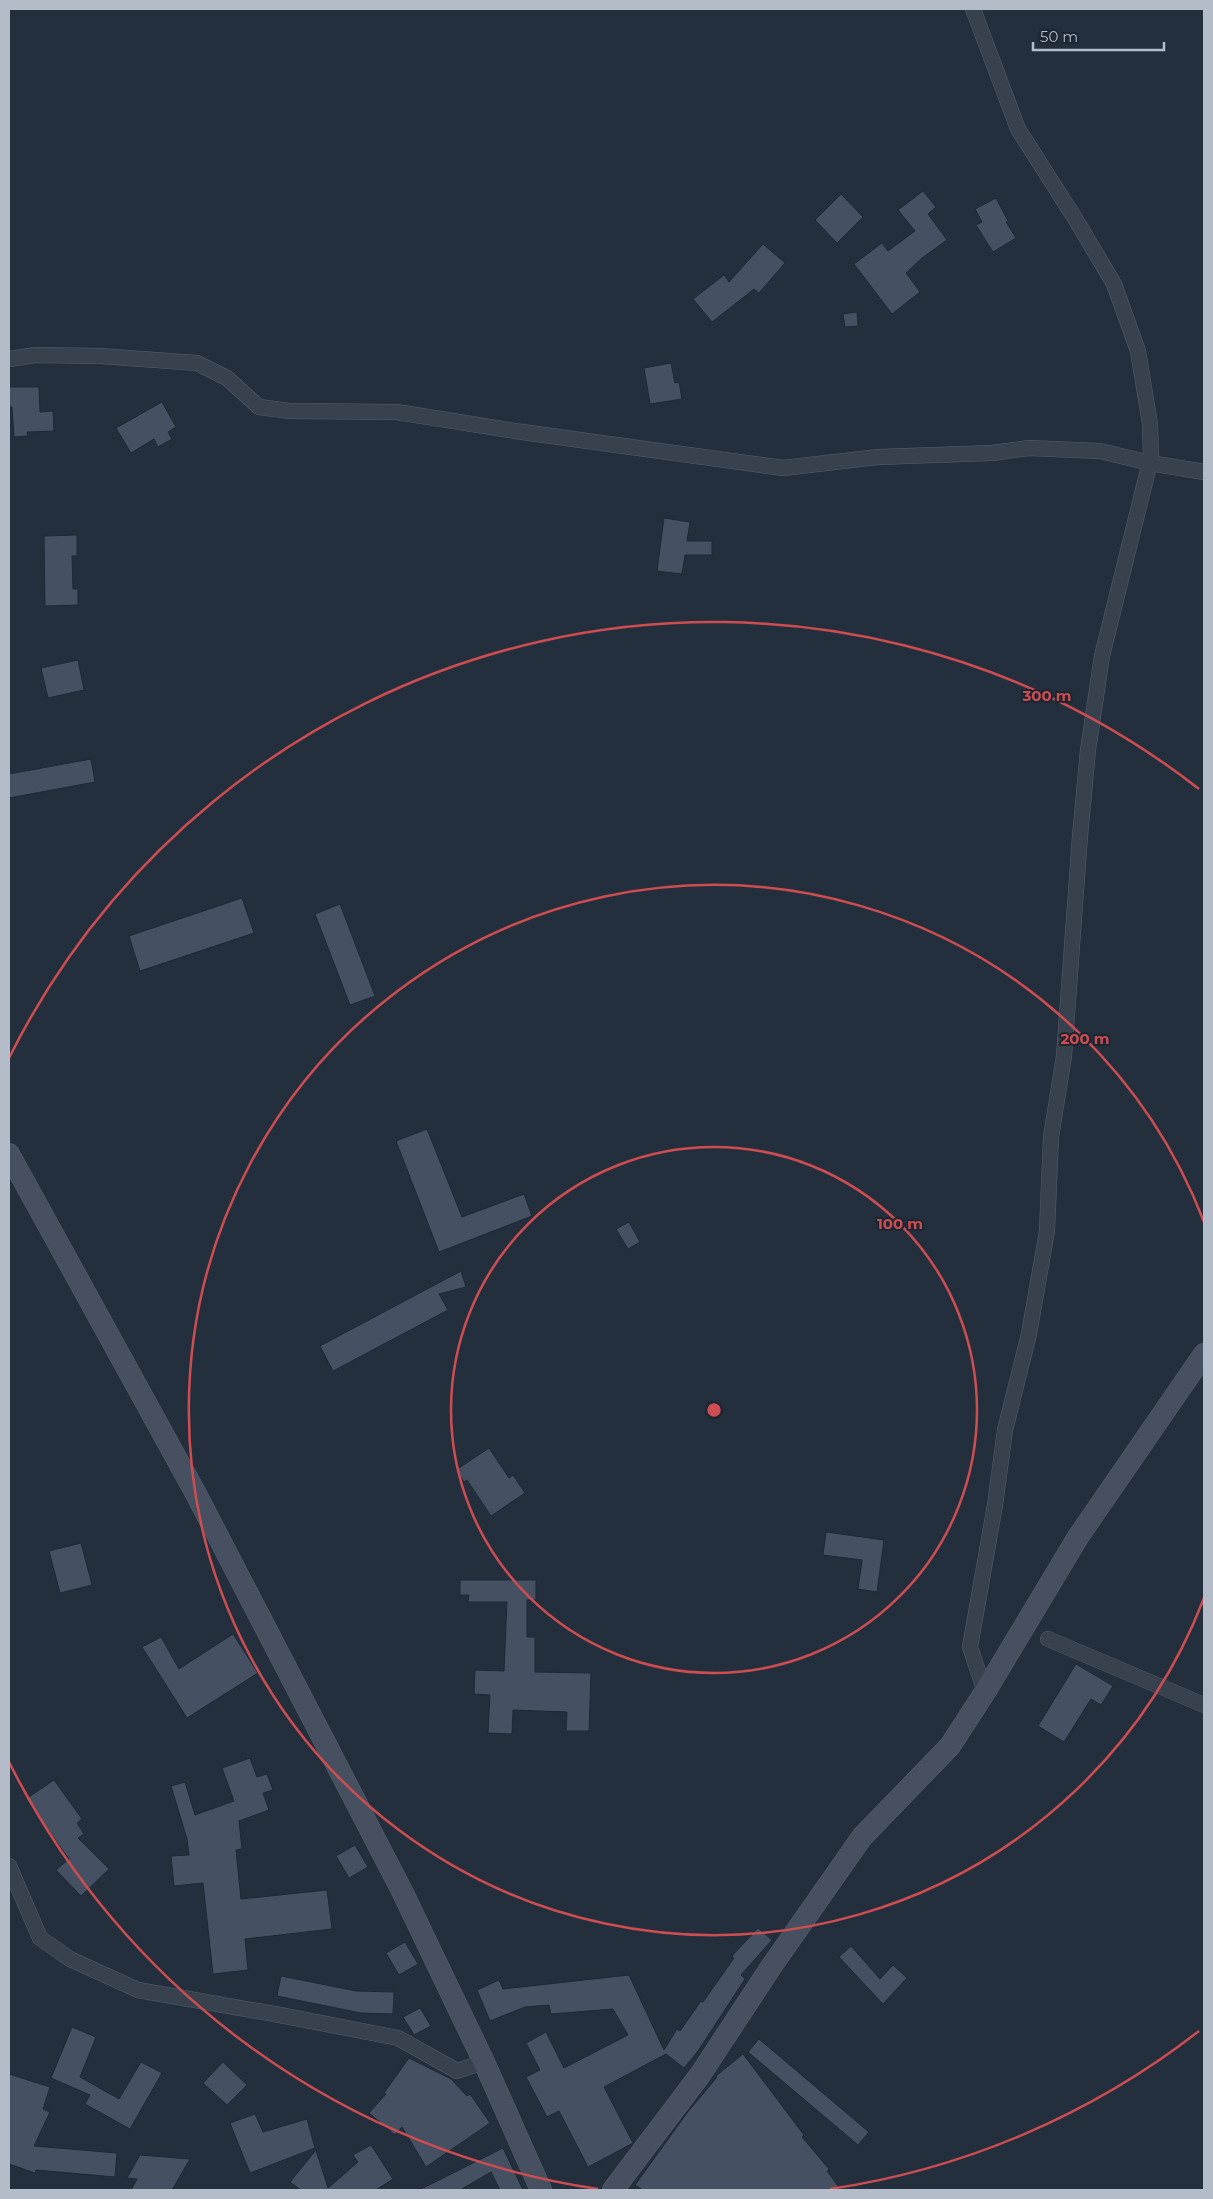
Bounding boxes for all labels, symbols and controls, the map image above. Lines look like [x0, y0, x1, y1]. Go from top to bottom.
scale bar [1033, 20, 1164, 52]
text: 50 m [1040, 27, 1078, 46]
text: 300 m [1021, 686, 1072, 705]
text: 200 m [1060, 1029, 1110, 1048]
text: 100 m [877, 1214, 923, 1233]
centre of rings [705, 1401, 723, 1419]

